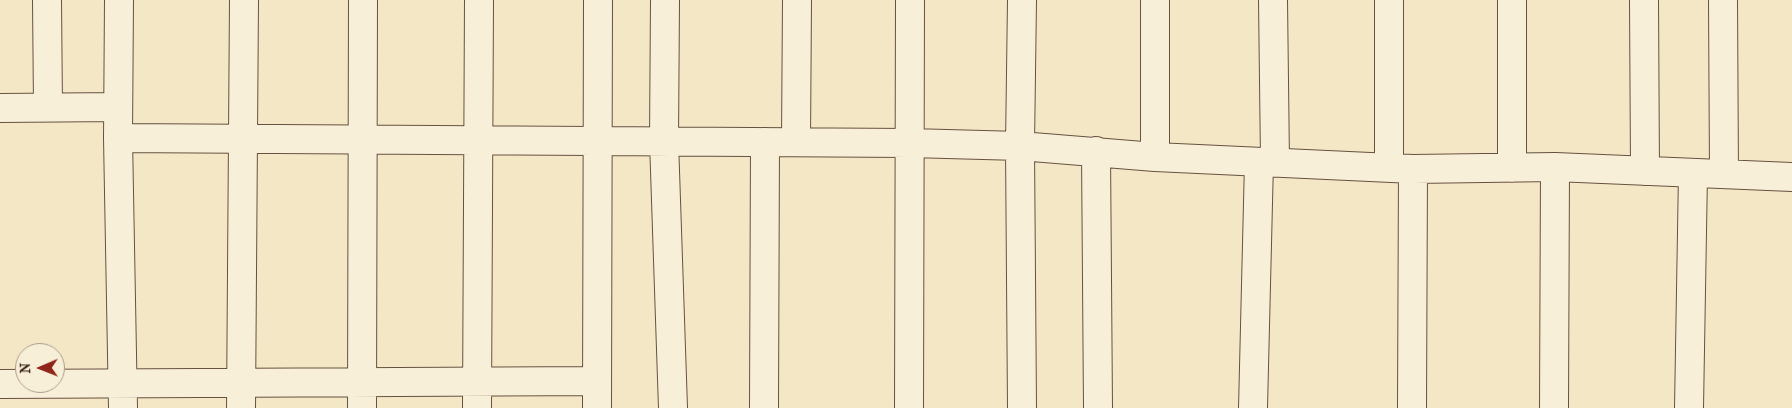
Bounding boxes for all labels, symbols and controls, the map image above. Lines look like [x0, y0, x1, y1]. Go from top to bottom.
north arrow [15, 343, 65, 393]
text: N [17, 363, 34, 374]

